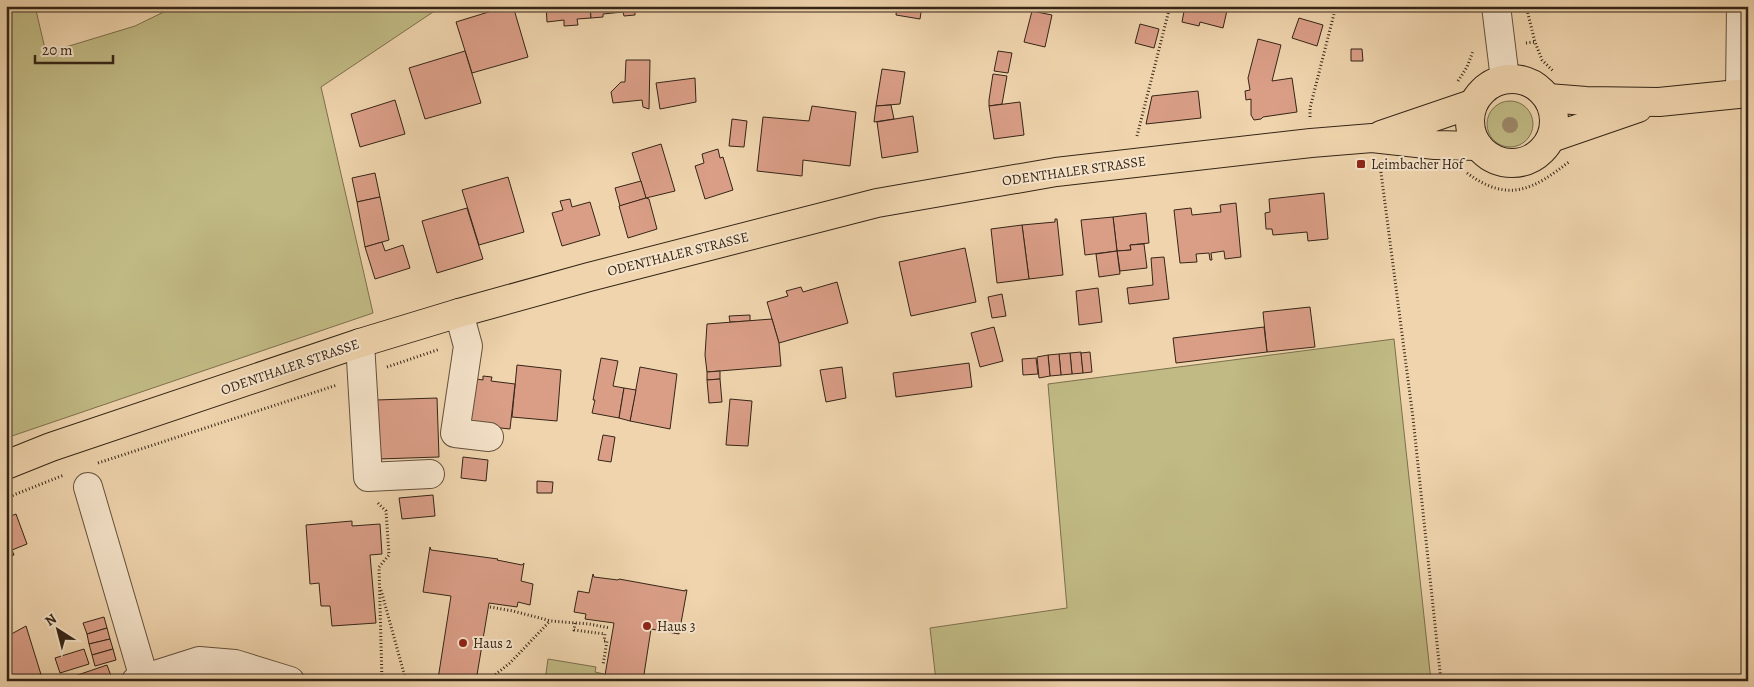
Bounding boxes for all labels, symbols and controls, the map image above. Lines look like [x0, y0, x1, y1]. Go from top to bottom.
scale bar [35, 32, 112, 64]
text: 20 m [42, 40, 73, 60]
street label: ODENTHALER STRASSE [1001, 151, 1147, 191]
place label: Leimbacher Hof [1371, 155, 1466, 174]
marker: Leimbacher Hof [1355, 158, 1367, 170]
street label: ODENTHALER STRASSE [605, 227, 751, 281]
street label: ODENTHALER STRASSE [218, 334, 362, 400]
north arrow [32, 604, 82, 654]
text: N [41, 609, 60, 631]
place label: Haus 3 [657, 617, 696, 636]
marker: Haus 3 [641, 620, 653, 632]
place label: Haus 2 [473, 634, 513, 653]
marker: Haus 2 [457, 637, 469, 649]

